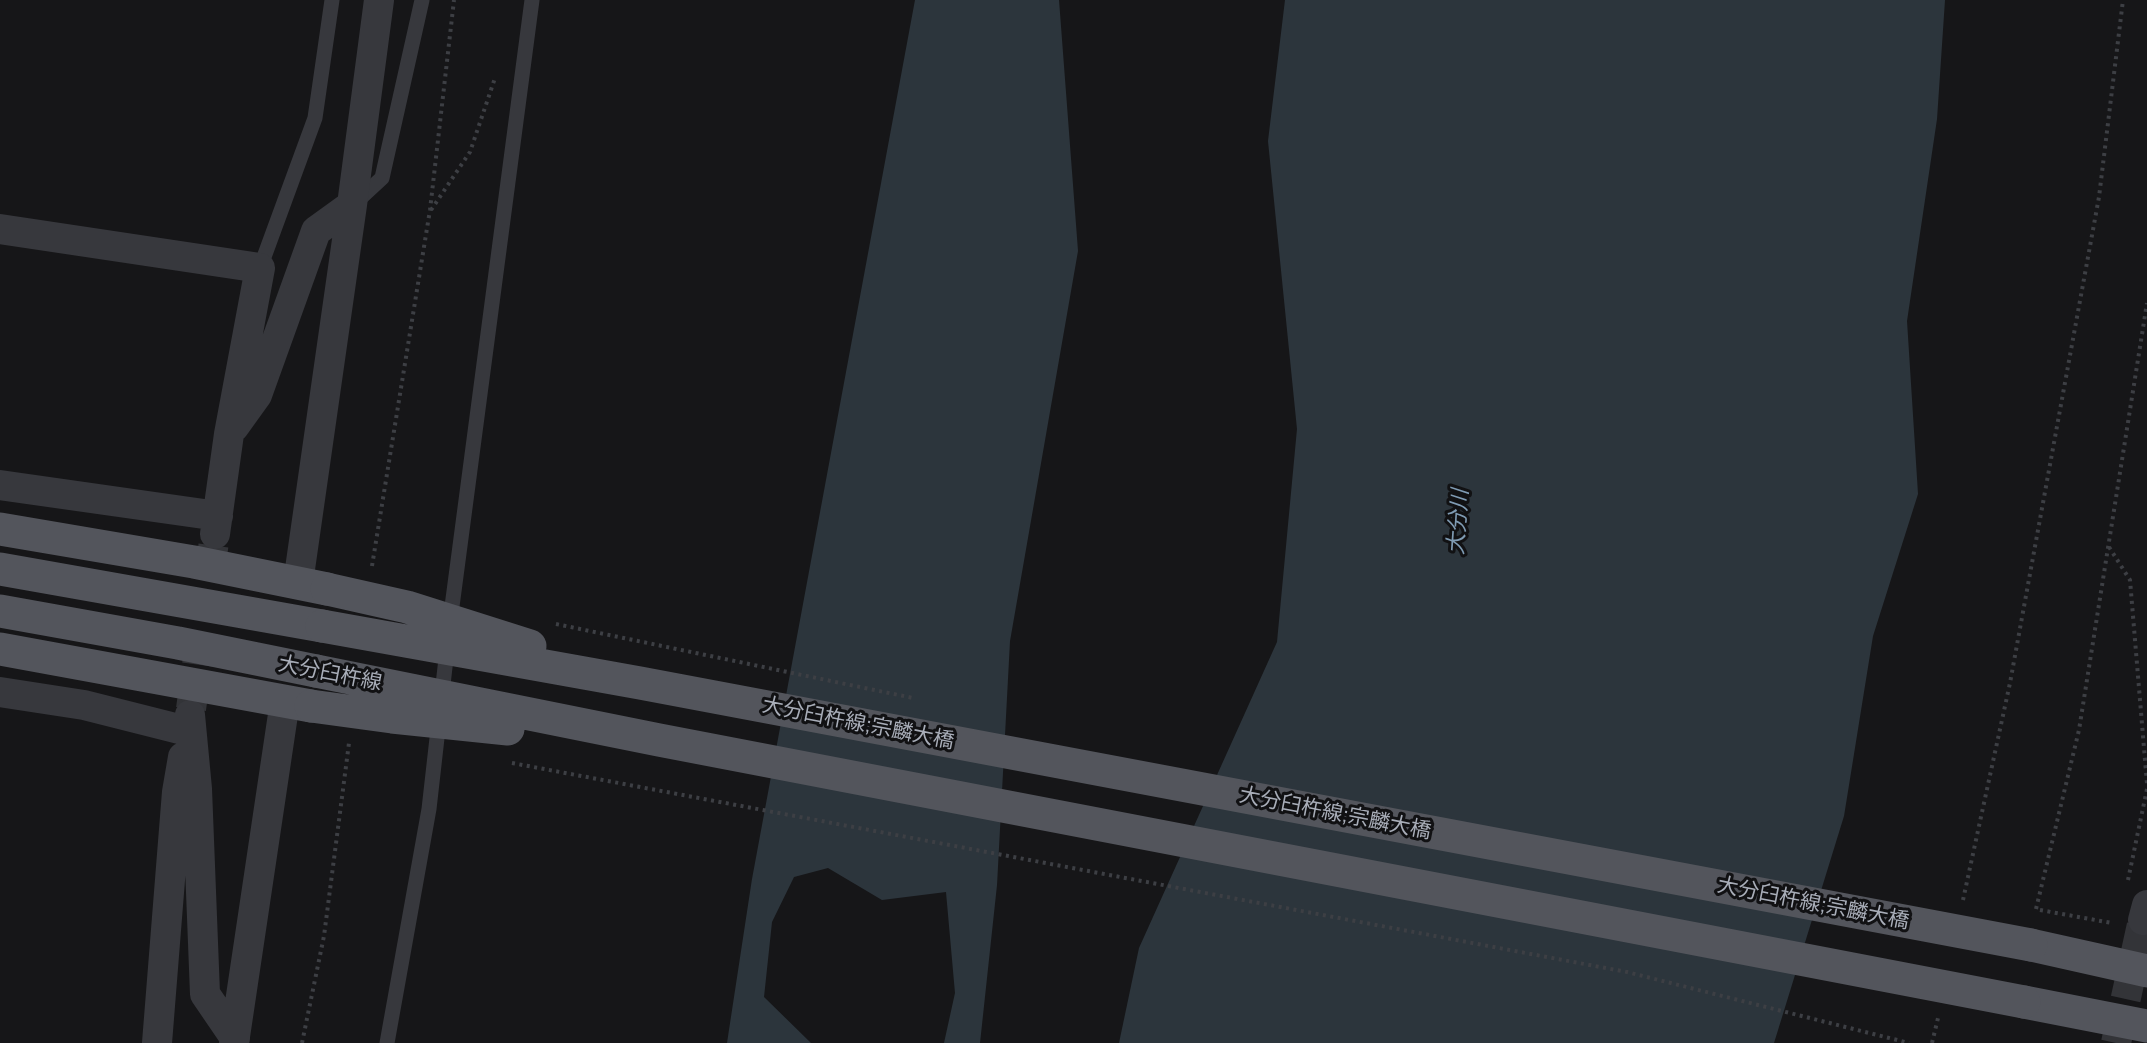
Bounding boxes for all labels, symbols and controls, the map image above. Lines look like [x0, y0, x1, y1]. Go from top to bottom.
water label: 大分川 [1444, 488, 1474, 556]
street label: 大分臼杵線 [276, 652, 384, 696]
street label: 大分臼杵線;宗麟大橋 [760, 693, 956, 755]
street label: 大分臼杵線;宗麟大橋 [1237, 783, 1433, 845]
street label: 大分臼杵線;宗麟大橋 [1715, 873, 1911, 935]

